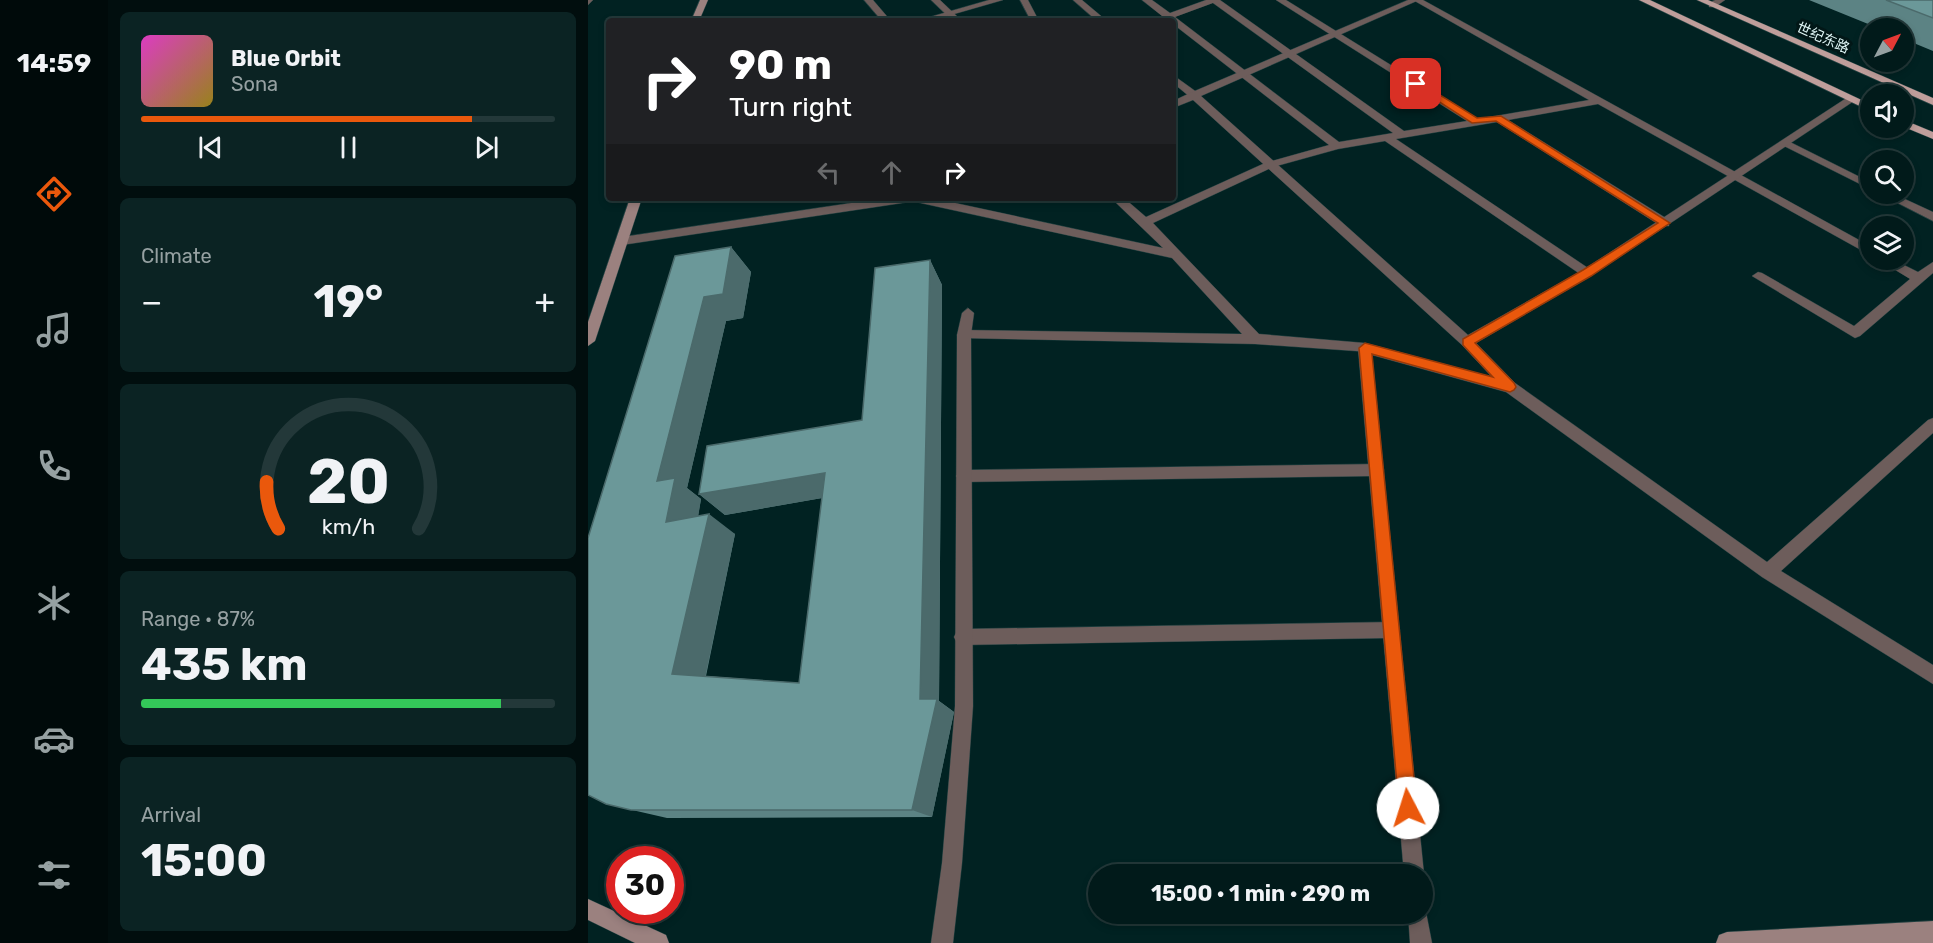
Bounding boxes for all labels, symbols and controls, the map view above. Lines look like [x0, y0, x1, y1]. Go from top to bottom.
north arrow [1860, 18, 1914, 72]
map controls [1860, 18, 1914, 270]
street label: 世纪东路 [1794, 19, 1852, 57]
text: 90 m [729, 40, 832, 90]
icon: right [630, 42, 708, 120]
text: Blue Orbit [231, 45, 341, 72]
text: 14:59 [17, 47, 91, 79]
pin [1390, 58, 1441, 109]
icon: arrive [1399, 67, 1432, 100]
text: Sona [231, 72, 278, 96]
button: sound [1860, 84, 1914, 138]
text: Turn right [729, 91, 852, 123]
icon: previous [194, 131, 227, 164]
icon: pause [332, 131, 365, 164]
icon: next [470, 131, 503, 164]
button: search [1860, 150, 1914, 204]
icon: left [812, 156, 845, 189]
icon: ahead [875, 156, 908, 189]
icon: right [938, 156, 971, 189]
icon: directions [33, 173, 75, 215]
button: layers [1860, 216, 1914, 270]
text: Climate [141, 244, 212, 268]
text: 19° [314, 275, 383, 328]
text: − [141, 282, 162, 321]
text: + [534, 282, 555, 321]
icon: music [33, 309, 75, 351]
icon: phone [33, 445, 75, 487]
text: 20 [307, 445, 389, 519]
text: km/h [321, 514, 375, 539]
icon: climate [33, 582, 75, 624]
text: Range · 87% [141, 607, 255, 631]
text: 435 km [141, 638, 308, 691]
icon: car [33, 718, 75, 760]
position arrow [1376, 776, 1440, 840]
text: Arrival [141, 803, 201, 827]
text: 15:00 [141, 834, 267, 887]
speed limit sign: 30 [606, 846, 684, 924]
icon: filters [33, 854, 75, 896]
text: 15:00 · 1 min · 290 m [1151, 880, 1370, 907]

